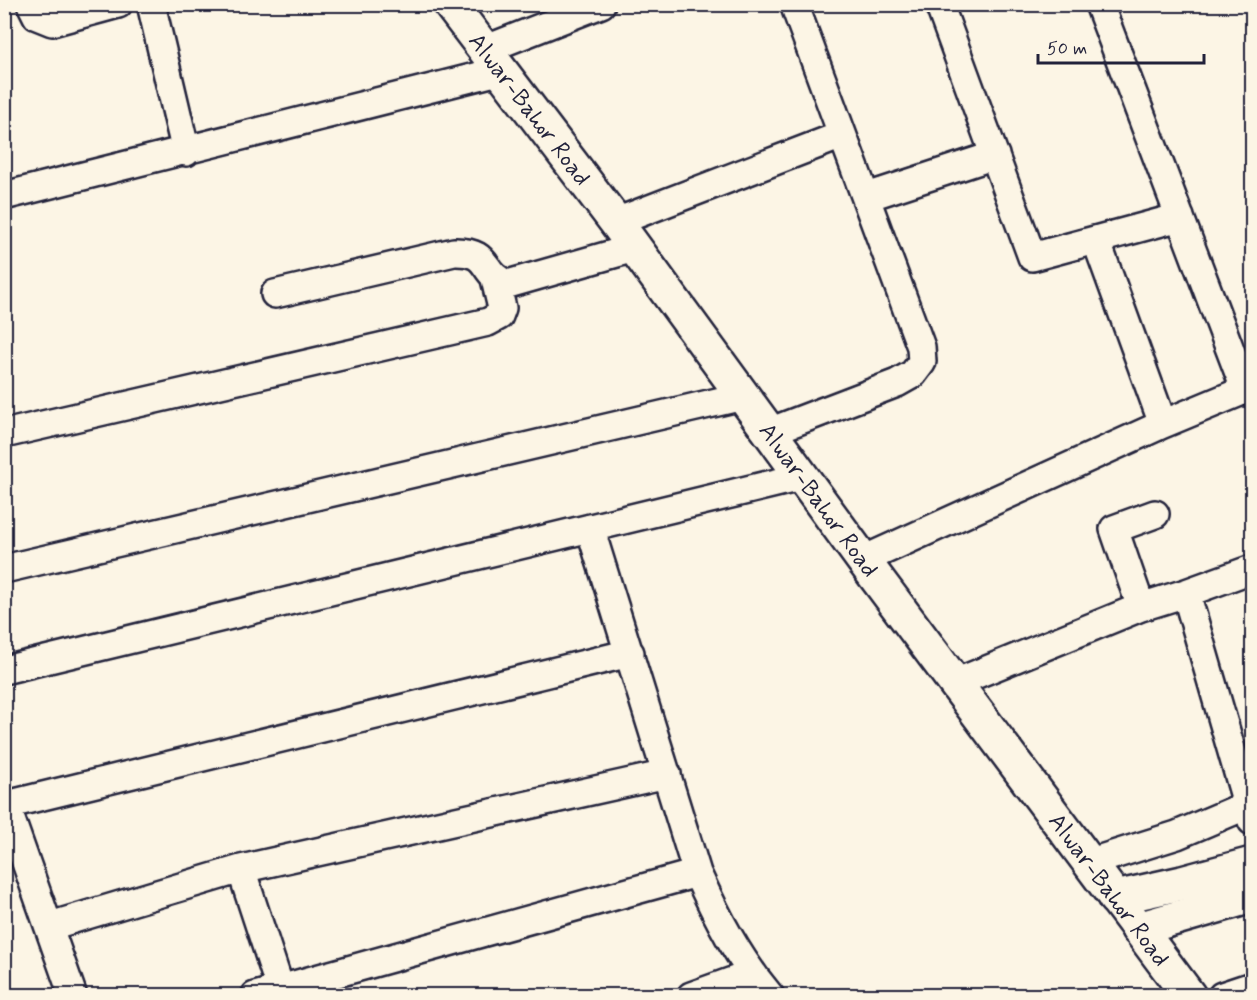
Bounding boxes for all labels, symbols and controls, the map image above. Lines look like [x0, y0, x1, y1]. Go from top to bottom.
street label: Alwar-Bahor Road [461, 27, 597, 193]
scale bar [1038, 27, 1204, 65]
text: 50 m [1047, 37, 1087, 61]
street label: Alwar-Bahor Road [751, 417, 885, 584]
street label: Alwar-Bahor Road [1041, 807, 1176, 973]

